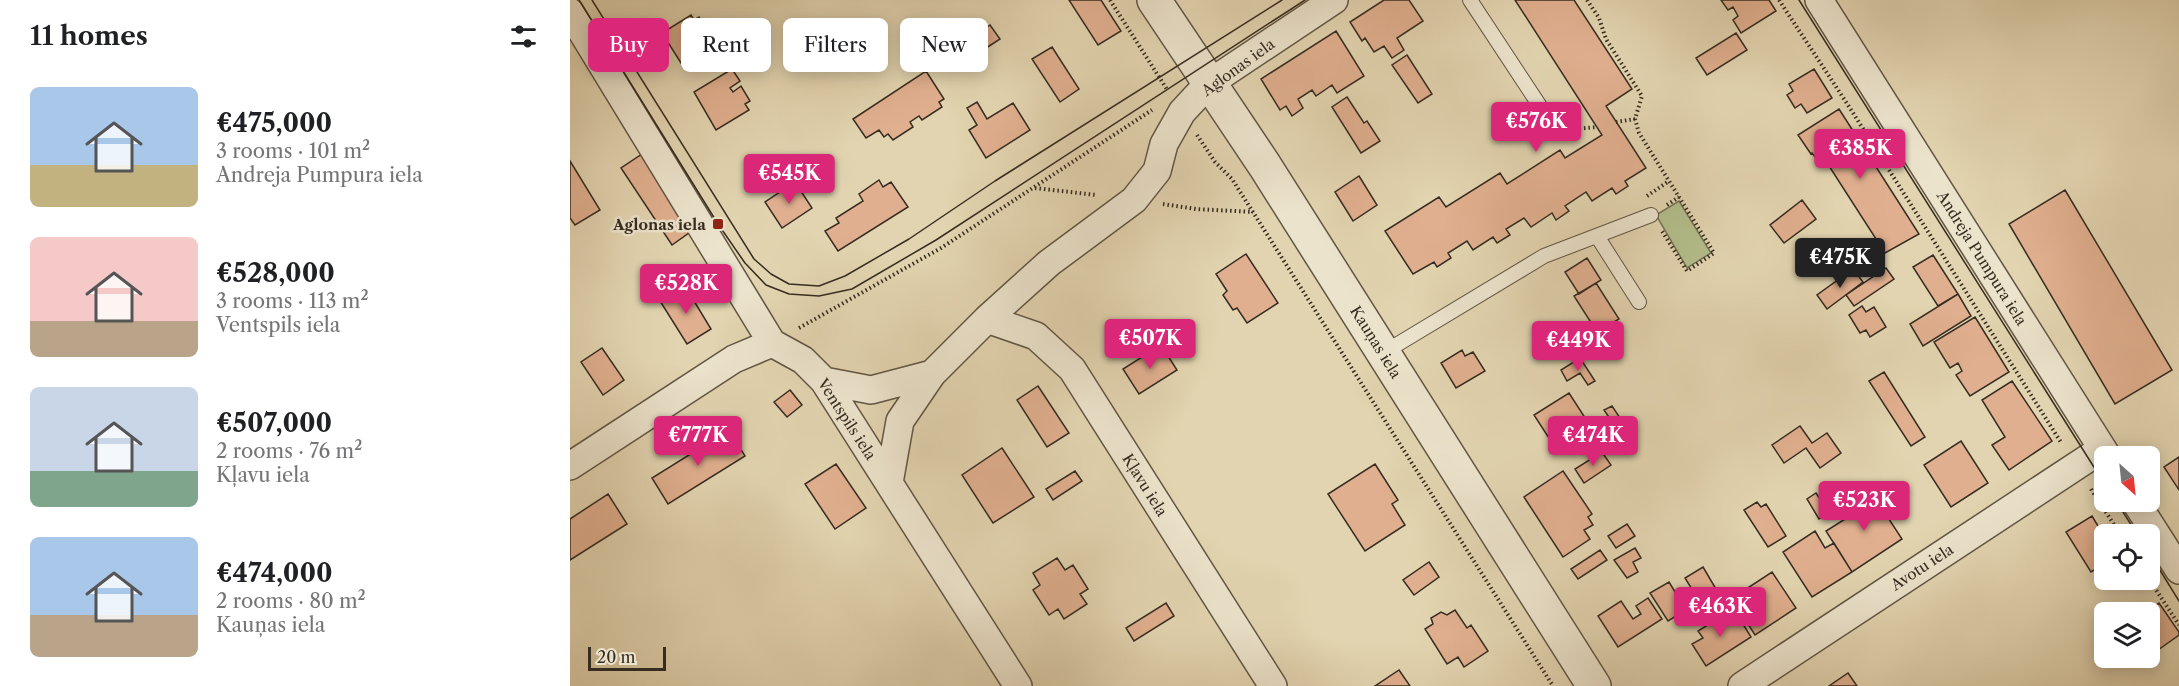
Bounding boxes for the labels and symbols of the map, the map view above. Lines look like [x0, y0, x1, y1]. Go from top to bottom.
street label: Aglonas iela [1197, 34, 1278, 100]
pin: €576K [1494, 102, 1578, 153]
pin: €385K [1818, 129, 1902, 180]
pin: €545K [747, 154, 831, 205]
street label: Andreja Pumpura iela [1932, 186, 2031, 329]
place label: Aglonas iela [612, 215, 706, 234]
marker: Aglonas iela [711, 217, 725, 231]
pin: €475K [1798, 238, 1882, 289]
pin: €528K [644, 264, 728, 315]
street label: Kauņas iela [1346, 302, 1406, 382]
pin: €507K [1108, 319, 1192, 370]
pin: €449K [1536, 321, 1620, 372]
street label: Ventspils iela [813, 374, 880, 463]
pin: €777K [656, 416, 740, 467]
pin: €474K [1551, 416, 1635, 467]
north arrow [2094, 446, 2160, 512]
street label: Kļavu iela [1118, 450, 1172, 520]
pin: €523K [1822, 481, 1906, 532]
street label: Avotu iela [1886, 540, 1957, 595]
pin: €463K [1678, 587, 1762, 638]
scale bar [588, 644, 666, 672]

